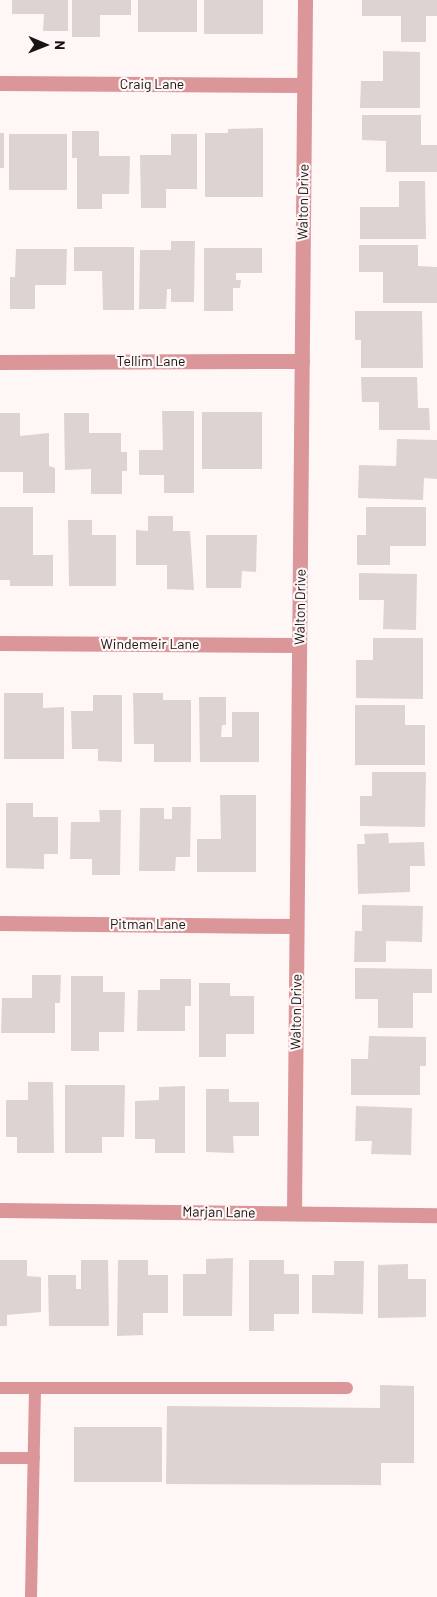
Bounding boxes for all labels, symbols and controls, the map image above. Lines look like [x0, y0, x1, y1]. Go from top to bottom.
north arrow [20, 20, 70, 70]
text: N [52, 40, 69, 50]
street label: Craig Lane [120, 76, 184, 92]
street label: Walton Drive [294, 164, 312, 240]
street label: Tellim Lane [117, 353, 185, 369]
street label: Walton Drive [291, 569, 309, 645]
street label: Windemeir Lane [101, 636, 199, 652]
street label: Pitman Lane [110, 916, 186, 932]
street label: Walton Drive [287, 974, 305, 1050]
street label: Marjan Lane [182, 1203, 256, 1221]

